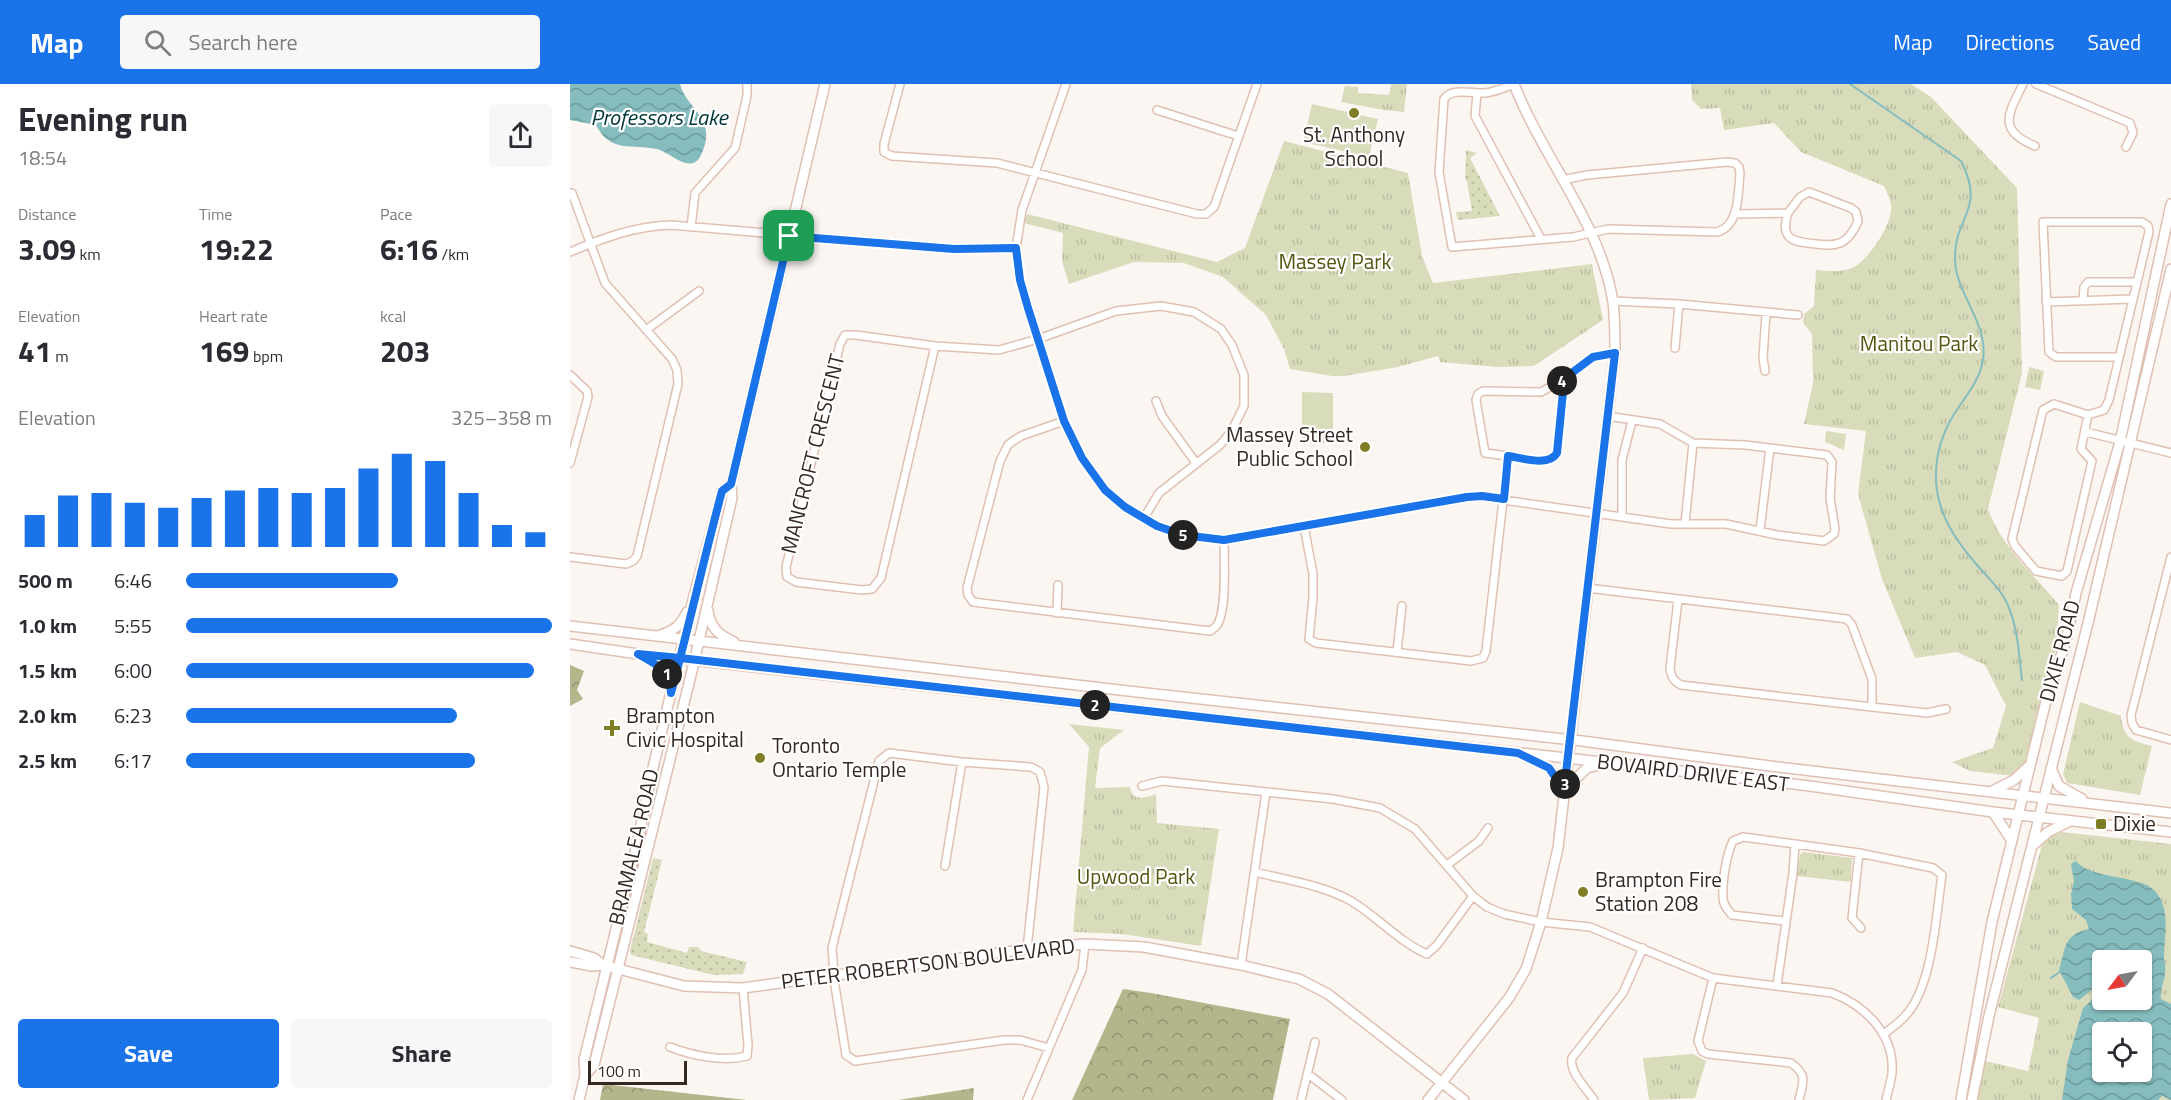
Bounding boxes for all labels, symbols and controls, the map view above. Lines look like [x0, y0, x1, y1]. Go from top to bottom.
search box [120, 15, 540, 69]
text: Map [30, 21, 84, 64]
text: Search here [189, 25, 298, 59]
icon: search [141, 26, 174, 59]
text: Map [1893, 26, 1933, 58]
text: Directions [1966, 26, 2055, 58]
text: Saved [2088, 26, 2141, 58]
text: Evening run [18, 94, 188, 144]
water label: Professors Lake [590, 100, 729, 134]
button: share [489, 104, 552, 167]
marker: St. Anthony School [1347, 106, 1361, 120]
place label: St. Anthony School [1303, 118, 1405, 174]
text: 18:54 [18, 142, 67, 173]
text: Distance [18, 202, 76, 226]
text: Time [199, 202, 232, 226]
text: Pace [380, 202, 412, 226]
pin [763, 210, 814, 261]
icon: arrive [772, 219, 805, 252]
text: 3.09 [18, 226, 76, 272]
text: 19:22 [199, 226, 274, 272]
text: 6:16 [380, 226, 438, 272]
text: km [76, 242, 101, 266]
text: /km [438, 242, 469, 266]
park label: Massey Park [1278, 245, 1392, 277]
text: Elevation [18, 304, 80, 328]
text: Heart rate [199, 304, 268, 328]
text: kcal [380, 304, 406, 328]
park label: Manitou Park [1860, 327, 1978, 359]
text: 41 [18, 328, 52, 374]
text: 169 [199, 328, 249, 374]
text: 203 [380, 328, 430, 374]
text: m [52, 344, 69, 368]
text: bpm [249, 344, 283, 368]
street label: MANCROFT CRESCENT [772, 351, 852, 557]
pin: 4 [1547, 366, 1577, 396]
text: 4 [1558, 369, 1566, 393]
text: Elevation [18, 402, 96, 433]
text: 325–358 m [451, 402, 552, 433]
place label: Massey Street Public School [1226, 418, 1354, 474]
marker: Massey Street Public School [1358, 440, 1372, 454]
pin: 5 [1168, 520, 1198, 550]
text: 5 [1179, 523, 1187, 547]
text: 500 m [18, 565, 73, 596]
text: 6:46 [114, 565, 152, 596]
street label: DIXIE ROAD [2030, 596, 2088, 705]
text: 1.0 km [18, 610, 77, 641]
text: 5:55 [114, 610, 152, 641]
text: 1.5 km [18, 655, 77, 686]
text: 6:00 [114, 655, 152, 686]
pin: 1 [652, 659, 682, 689]
text: 1 [663, 662, 671, 686]
pin: 2 [1080, 690, 1110, 720]
text: 2 [1091, 693, 1099, 717]
place label: Brampton Civic Hospital [626, 699, 744, 755]
text: 2.0 km [18, 700, 77, 731]
text: 6:23 [114, 700, 152, 731]
marker: Brampton Civic Hospital [603, 719, 621, 737]
place label: Toronto Ontario Temple [772, 729, 906, 785]
street label: BOVAIRD DRIVE EAST [1595, 744, 1791, 800]
text: 2.5 km [18, 745, 77, 776]
text: 6:17 [114, 745, 152, 776]
marker: Toronto Ontario Temple [753, 751, 767, 765]
street label: BRAMALEA ROAD [599, 765, 667, 928]
pin: 3 [1550, 769, 1580, 799]
text: 3 [1561, 772, 1569, 796]
place label: Dixie [2113, 807, 2156, 839]
marker: Dixie [2094, 817, 2108, 831]
park label: Upwood Park [1077, 860, 1195, 892]
place label: Brampton Fire Station 208 [1595, 863, 1722, 919]
marker: Brampton Fire Station 208 [1576, 885, 1590, 899]
street label: PETER ROBERTSON BOULEVARD [779, 929, 1077, 997]
north arrow [2092, 950, 2152, 1010]
map controls [2092, 950, 2152, 1082]
button: Save [18, 1019, 279, 1088]
button: Share [291, 1019, 552, 1088]
button: locate [2092, 1022, 2152, 1082]
scale bar [588, 1058, 687, 1086]
text: 100 m [597, 1059, 641, 1083]

